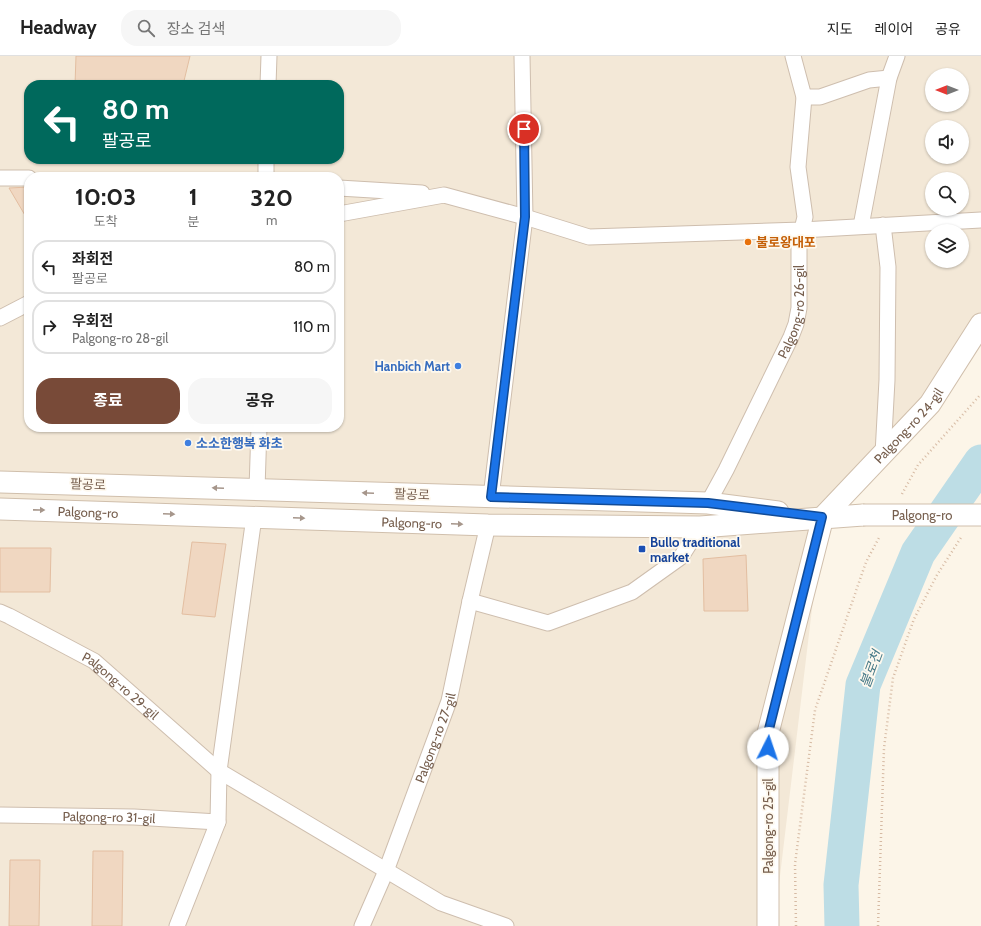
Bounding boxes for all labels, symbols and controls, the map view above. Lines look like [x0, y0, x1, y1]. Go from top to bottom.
search box [121, 10, 401, 46]
text: Headway [20, 16, 97, 39]
icon: search [135, 17, 157, 39]
text: 장소 검색 [167, 20, 225, 38]
text: 지도 [827, 20, 853, 38]
text: 레이어 [875, 20, 913, 38]
text: 공유 [935, 20, 961, 38]
north arrow [925, 68, 969, 112]
map controls [925, 68, 969, 268]
text: 80 m [102, 92, 169, 126]
icon: left [36, 96, 88, 148]
pin [507, 112, 541, 146]
icon: arrive [513, 118, 535, 140]
button: sound [925, 120, 969, 164]
text: 팔공로 [102, 130, 152, 152]
button: search [925, 172, 969, 216]
text: 10:03 [75, 182, 136, 211]
text: 1 [189, 182, 198, 211]
text: 320 [250, 183, 293, 212]
text: m [266, 212, 277, 228]
text: 도착 [94, 213, 118, 229]
text: 분 [187, 213, 199, 229]
button: layers [925, 224, 969, 268]
place label: 불로왕대포 [756, 234, 816, 250]
marker: 불로왕대포 [743, 237, 753, 247]
text: 좌회전 [72, 250, 113, 268]
icon: left [38, 256, 60, 278]
text: 80 m [294, 258, 330, 276]
street label: Palgong-ro 26-gil [774, 265, 807, 361]
text: 팔공로 [72, 270, 108, 286]
text: 우회전 [72, 312, 113, 330]
icon: right [38, 316, 60, 338]
text: 110 m [293, 318, 330, 336]
text: Palgong-ro 28-gil [72, 330, 168, 346]
place label: Hanbich Mart [374, 358, 451, 374]
marker: Hanbich Mart [453, 361, 463, 371]
button: 종료 [36, 378, 180, 424]
button: 공유 [188, 378, 332, 424]
street label: Palgong-ro 24-gil [870, 385, 946, 467]
place label: 소소한행복 화초 [196, 435, 283, 451]
marker: 소소한행복 화초 [183, 438, 193, 448]
street label: 팔공로 [70, 475, 106, 493]
one-way arrow [211, 485, 224, 491]
street label: 팔공로 [394, 485, 430, 503]
one-way arrow [362, 489, 374, 496]
street label: Palgong-ro [57, 503, 119, 521]
one-way arrow [33, 507, 46, 513]
street label: Palgong-ro [892, 507, 952, 523]
one-way arrow [163, 511, 176, 517]
street label: Palgong-ro [381, 514, 442, 531]
one-way arrow [293, 515, 306, 521]
one-way arrow [451, 520, 463, 527]
place label: Bullo traditional market [650, 534, 741, 565]
marker: Bullo traditional market [637, 544, 647, 554]
water label: 불로천 [856, 647, 886, 690]
street label: Palgong-ro 29-gil [80, 648, 162, 722]
street label: Palgong-ro 27-gil [411, 691, 458, 785]
position arrow [747, 727, 789, 769]
street label: Palgong-ro 25-gil [760, 778, 776, 874]
street label: Palgong-ro 31-gil [62, 808, 156, 826]

